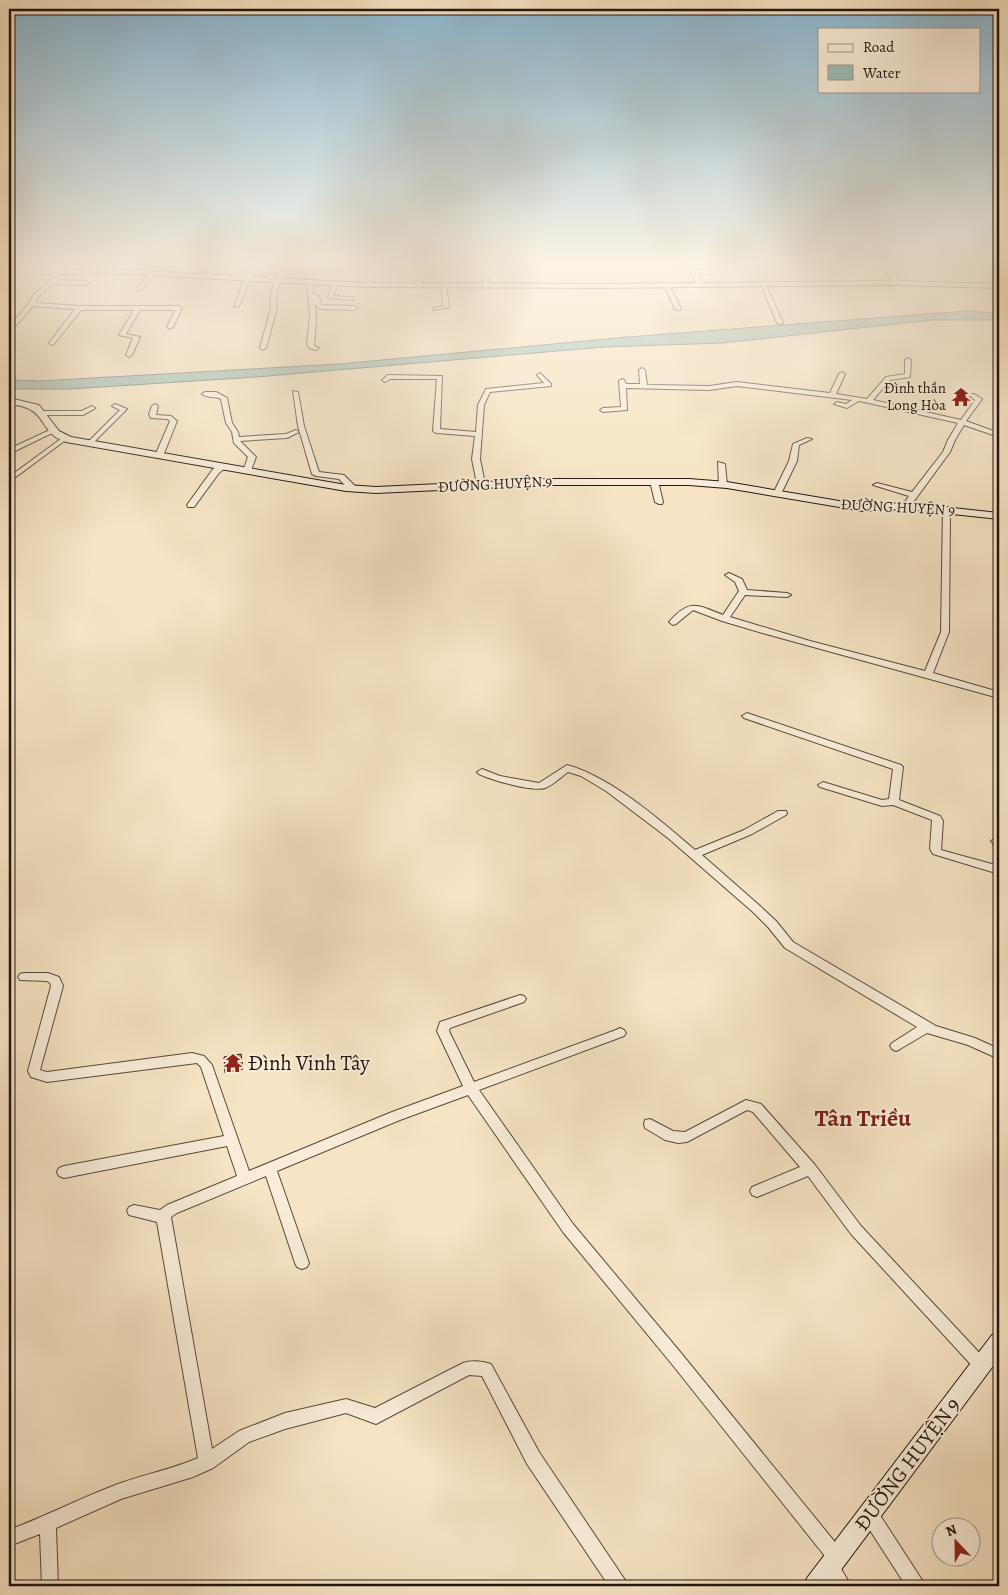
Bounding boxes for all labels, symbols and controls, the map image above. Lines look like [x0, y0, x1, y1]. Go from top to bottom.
legend [818, 28, 980, 92]
text: Road [863, 37, 895, 57]
text: Water [862, 63, 900, 83]
place label: Đình thần Long Hòa [884, 378, 946, 415]
temple icon: Đình thần Long Hòa [950, 386, 972, 408]
street label: ĐƯỜNG HUYỆN 9 [437, 471, 553, 497]
street label: ĐƯỜNG HUYỆN 9 [840, 494, 956, 520]
place label: Đình Vinh Tây [248, 1049, 370, 1077]
temple icon: Đình Vinh Tây [222, 1052, 244, 1074]
district label: Tân Triều [815, 1102, 912, 1134]
street label: ĐƯỜNG HUYỆN 9 [849, 1392, 965, 1536]
north arrow [930, 1518, 980, 1568]

